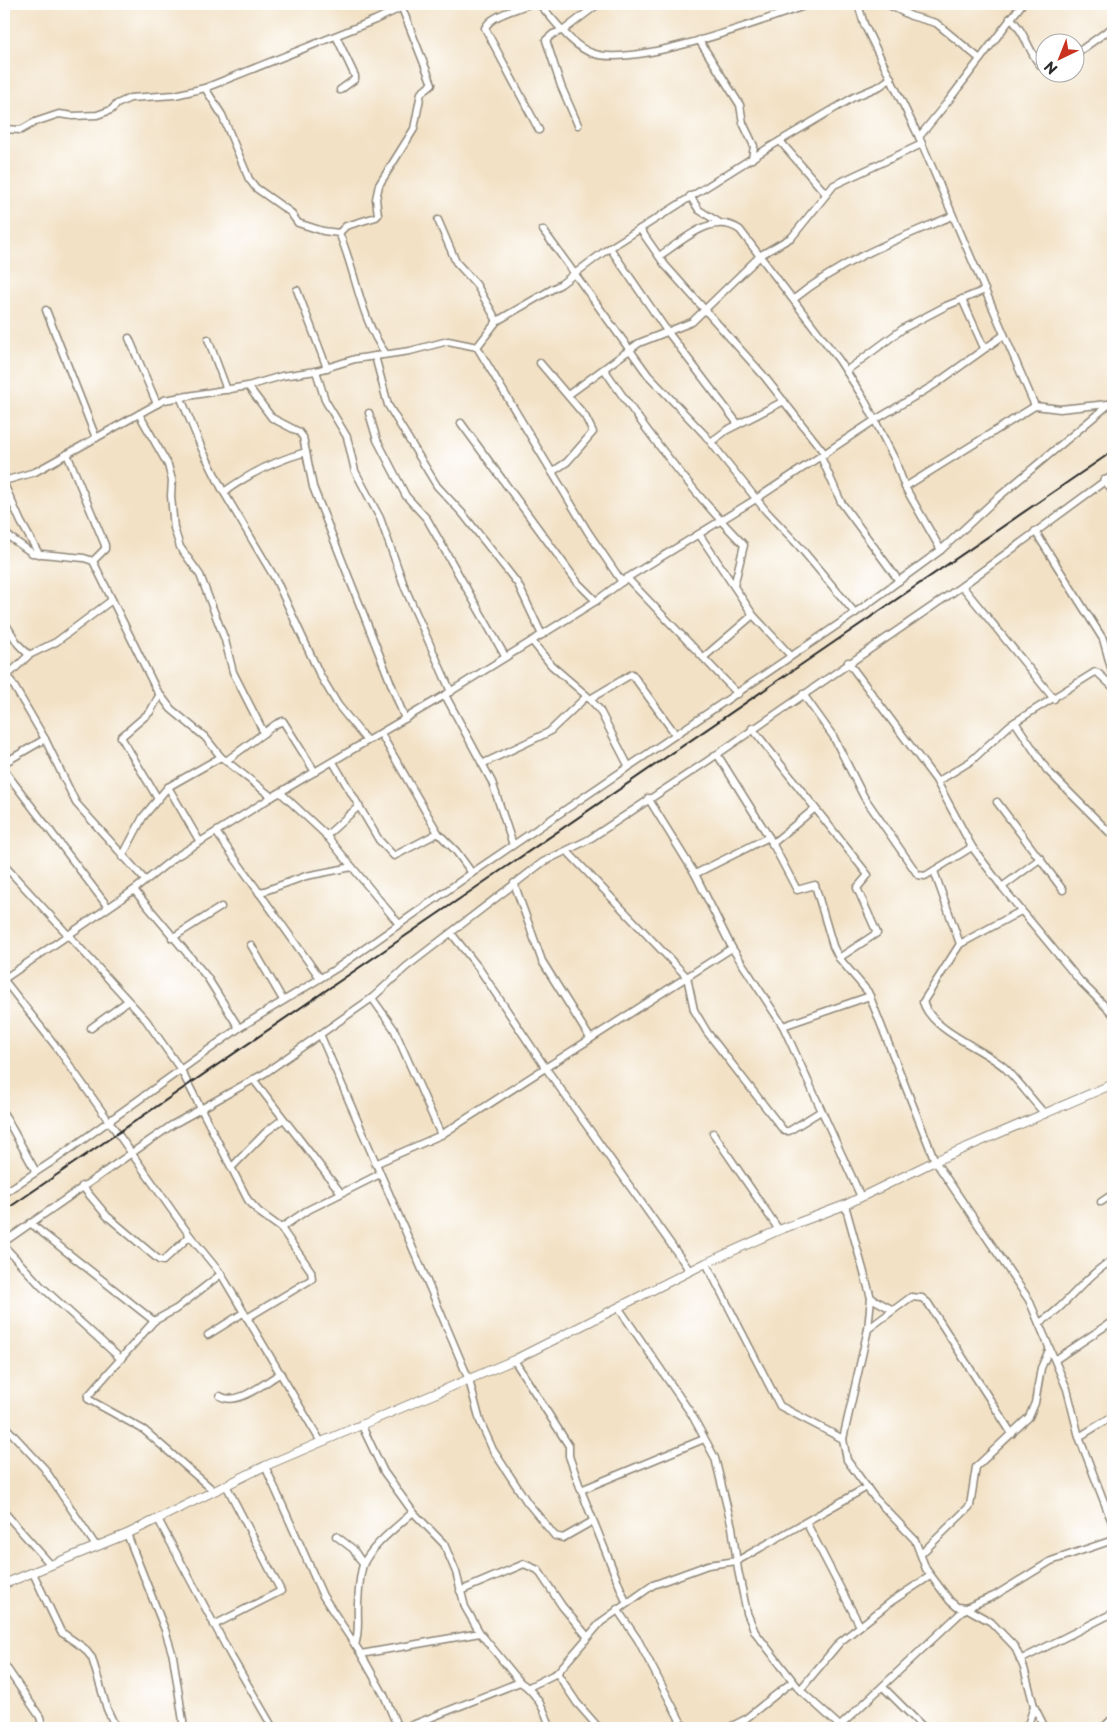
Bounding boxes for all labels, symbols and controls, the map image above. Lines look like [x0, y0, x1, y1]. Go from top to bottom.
north arrow [1034, 32, 1084, 82]
text: N [1040, 56, 1062, 79]

